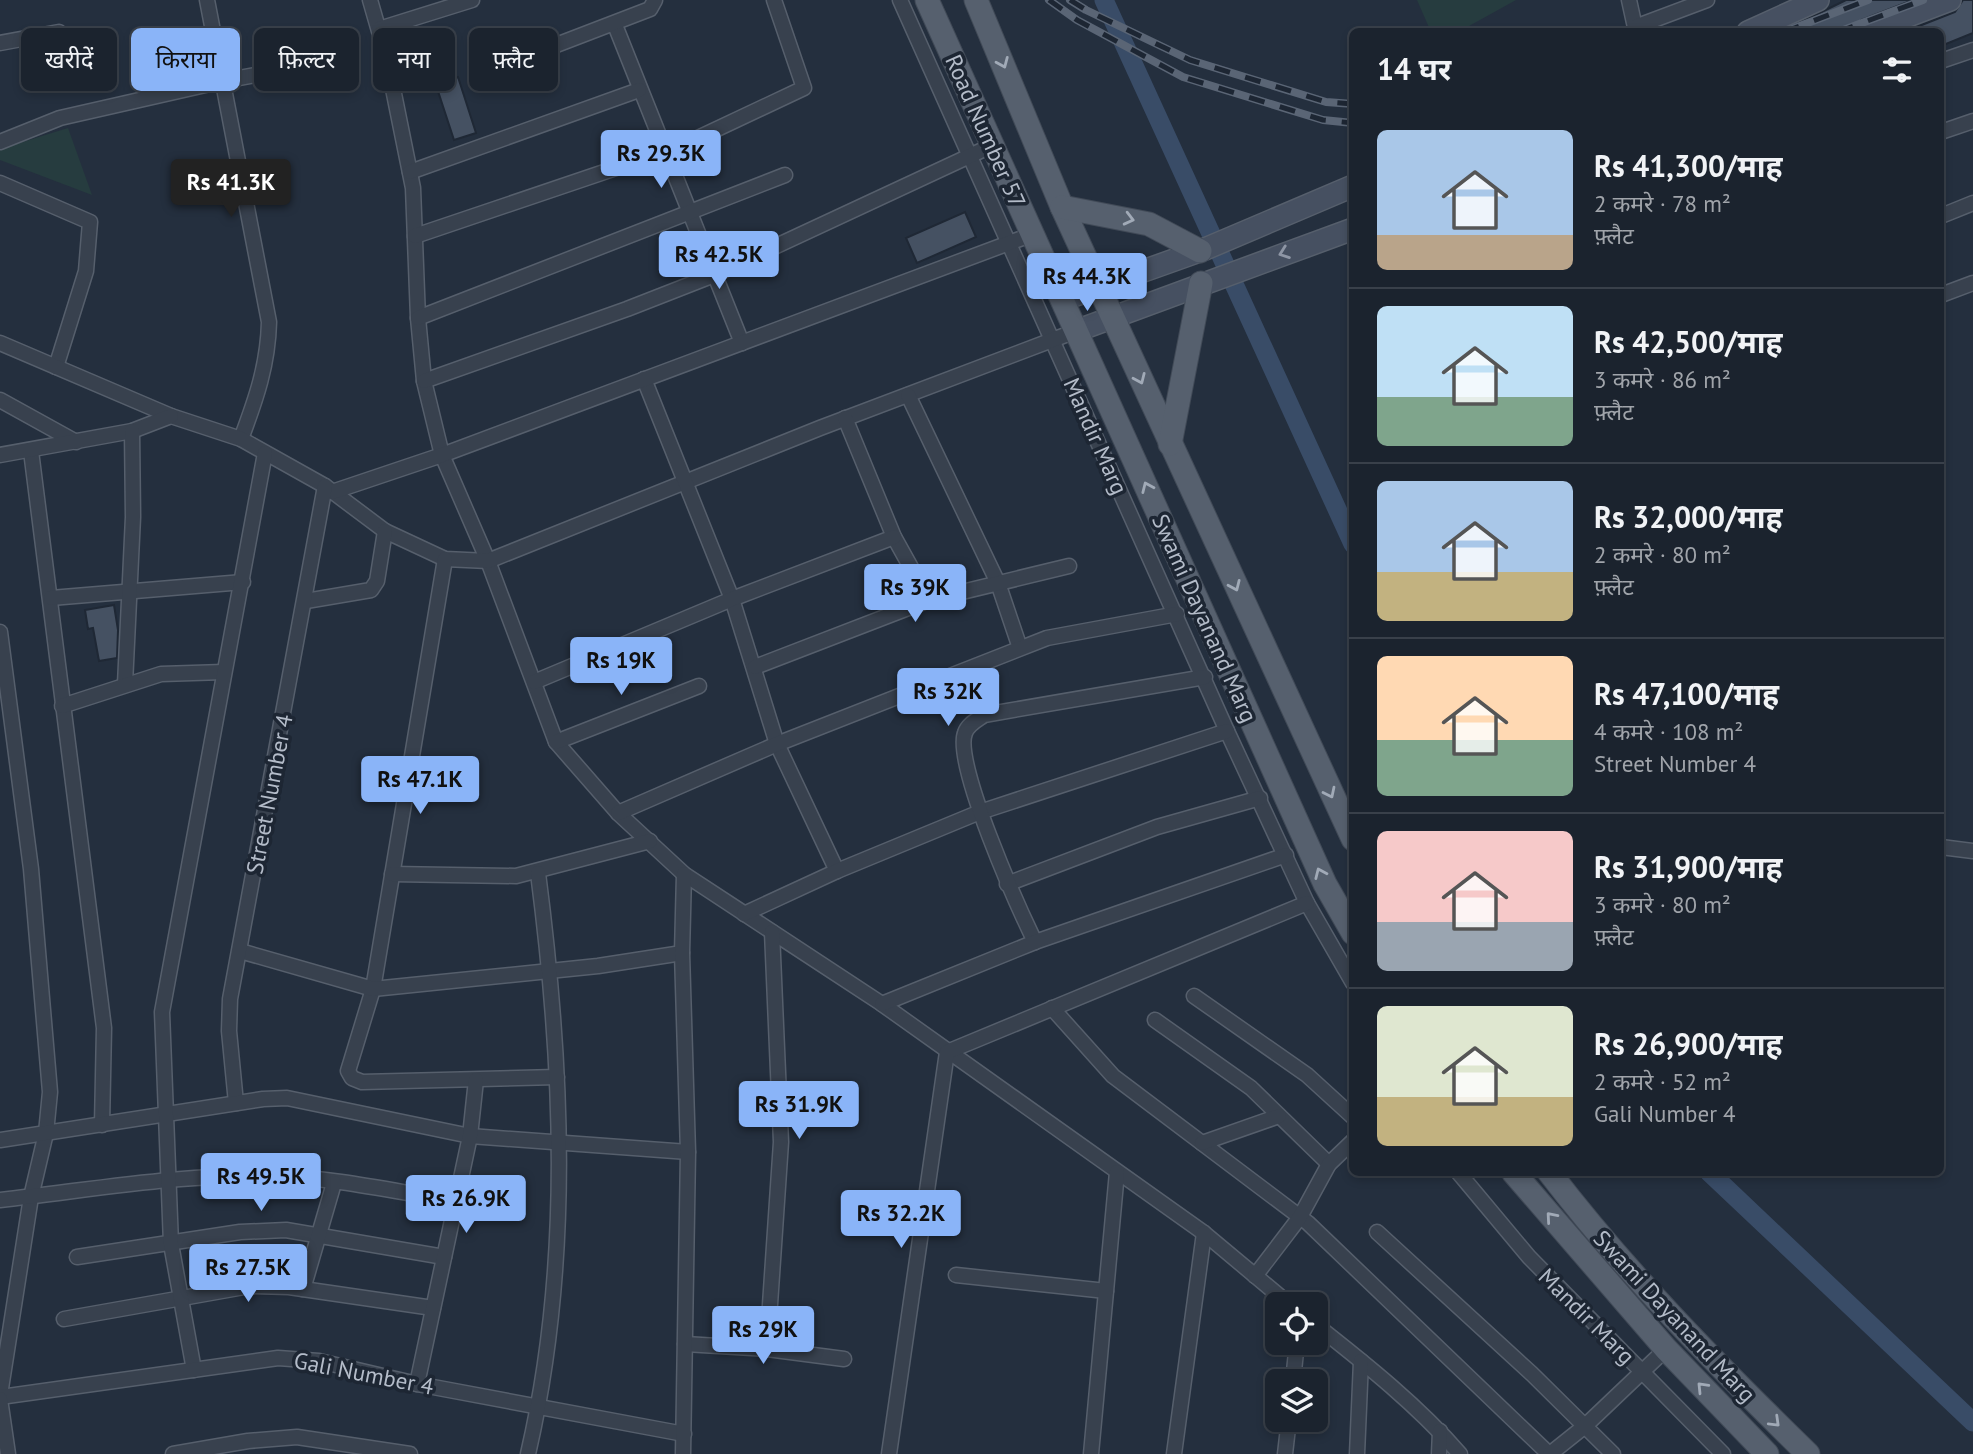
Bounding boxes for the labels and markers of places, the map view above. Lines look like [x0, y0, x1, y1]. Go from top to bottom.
pin: Rs 29.3K [589, 130, 733, 190]
pin: Rs 41.3K [159, 160, 303, 219]
pin: Rs 42.5K [647, 232, 791, 291]
pin: Rs 44.3K [1015, 254, 1159, 313]
pin: Rs 39K [858, 564, 972, 624]
pin: Rs 19K [564, 638, 678, 697]
pin: Rs 32K [891, 668, 1005, 728]
pin: Rs 47.1K [348, 756, 492, 816]
pin: Rs 31.9K [727, 1082, 871, 1141]
pin: Rs 49.5K [189, 1154, 333, 1213]
pin: Rs 26.9K [394, 1176, 538, 1235]
pin: Rs 32.2K [829, 1190, 973, 1250]
pin: Rs 27.5K [176, 1244, 320, 1304]
pin: Rs 29K [706, 1306, 820, 1366]

